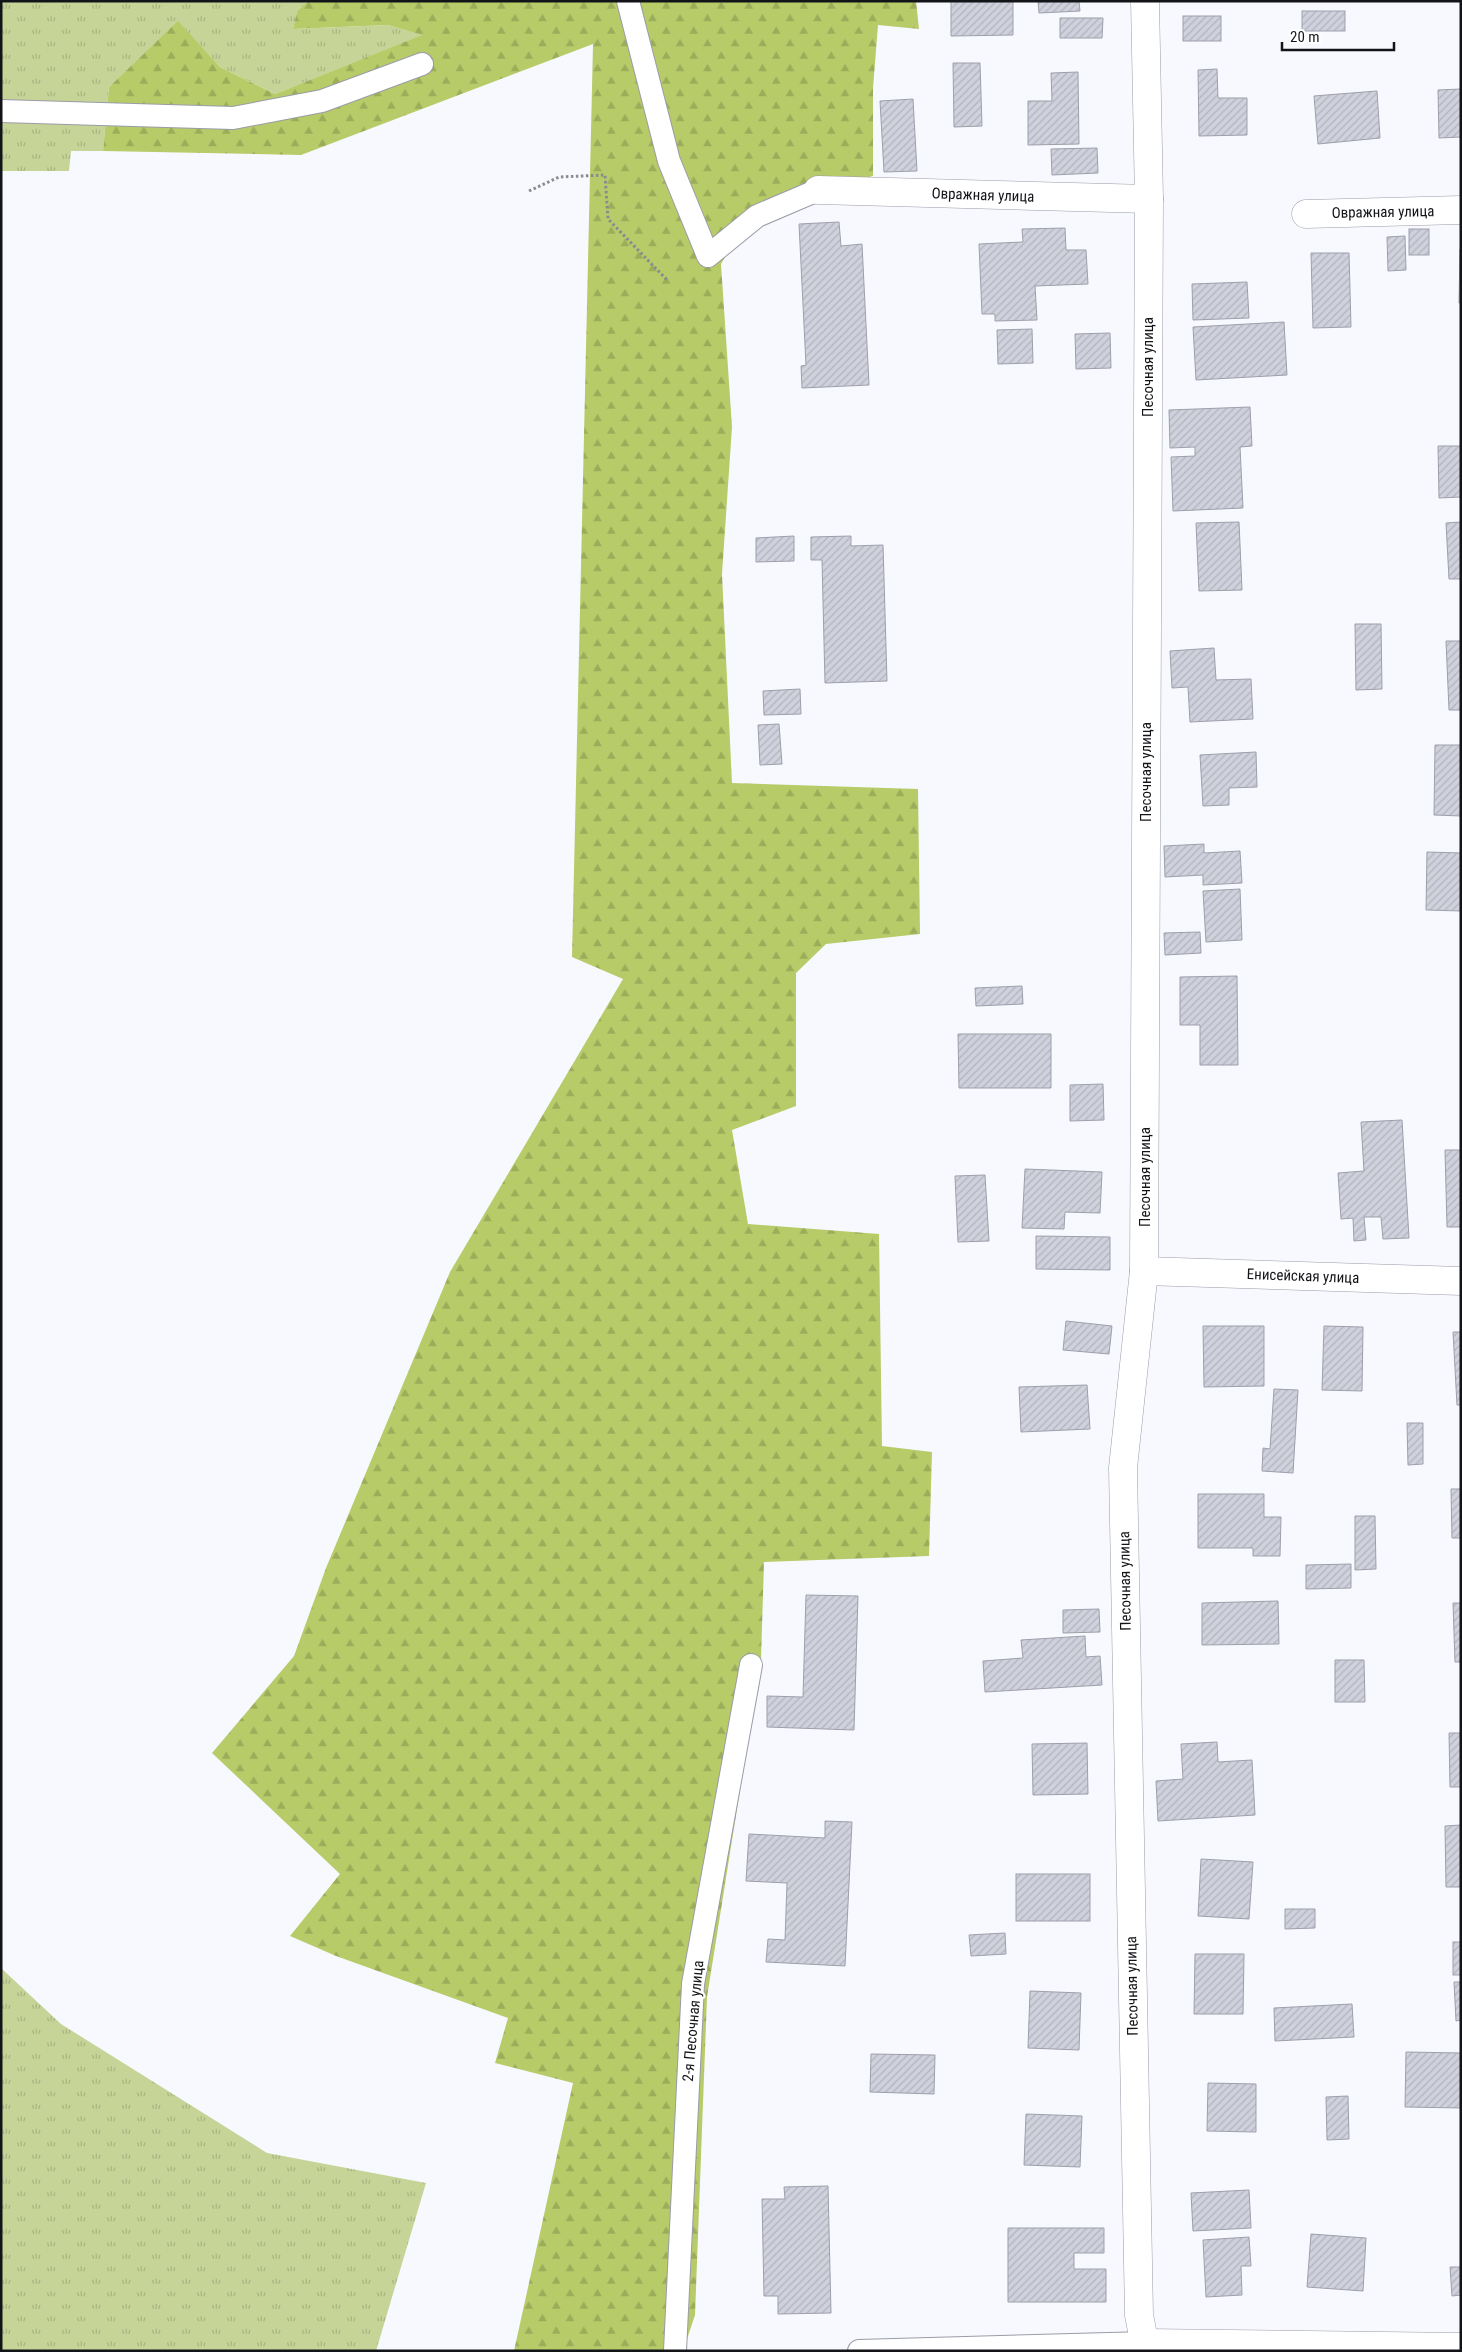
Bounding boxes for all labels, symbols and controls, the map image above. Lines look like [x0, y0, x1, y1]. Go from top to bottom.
scale bar [1282, 20, 1394, 52]
text: 20 m [1290, 28, 1320, 46]
street label: Овражная улица [931, 184, 1035, 206]
street label: Овражная улица [1331, 202, 1435, 222]
street label: Песочная улица [1139, 317, 1157, 417]
street label: Песочная улица [1137, 722, 1155, 822]
street label: Песочная улица [1136, 1127, 1154, 1227]
street label: Енисейская улица [1246, 1265, 1360, 1287]
street label: Песочная улица [1115, 1531, 1135, 1631]
street label: Песочная улица [1122, 1936, 1142, 2036]
street label: 2-я Песочная улица [679, 1960, 707, 2082]

